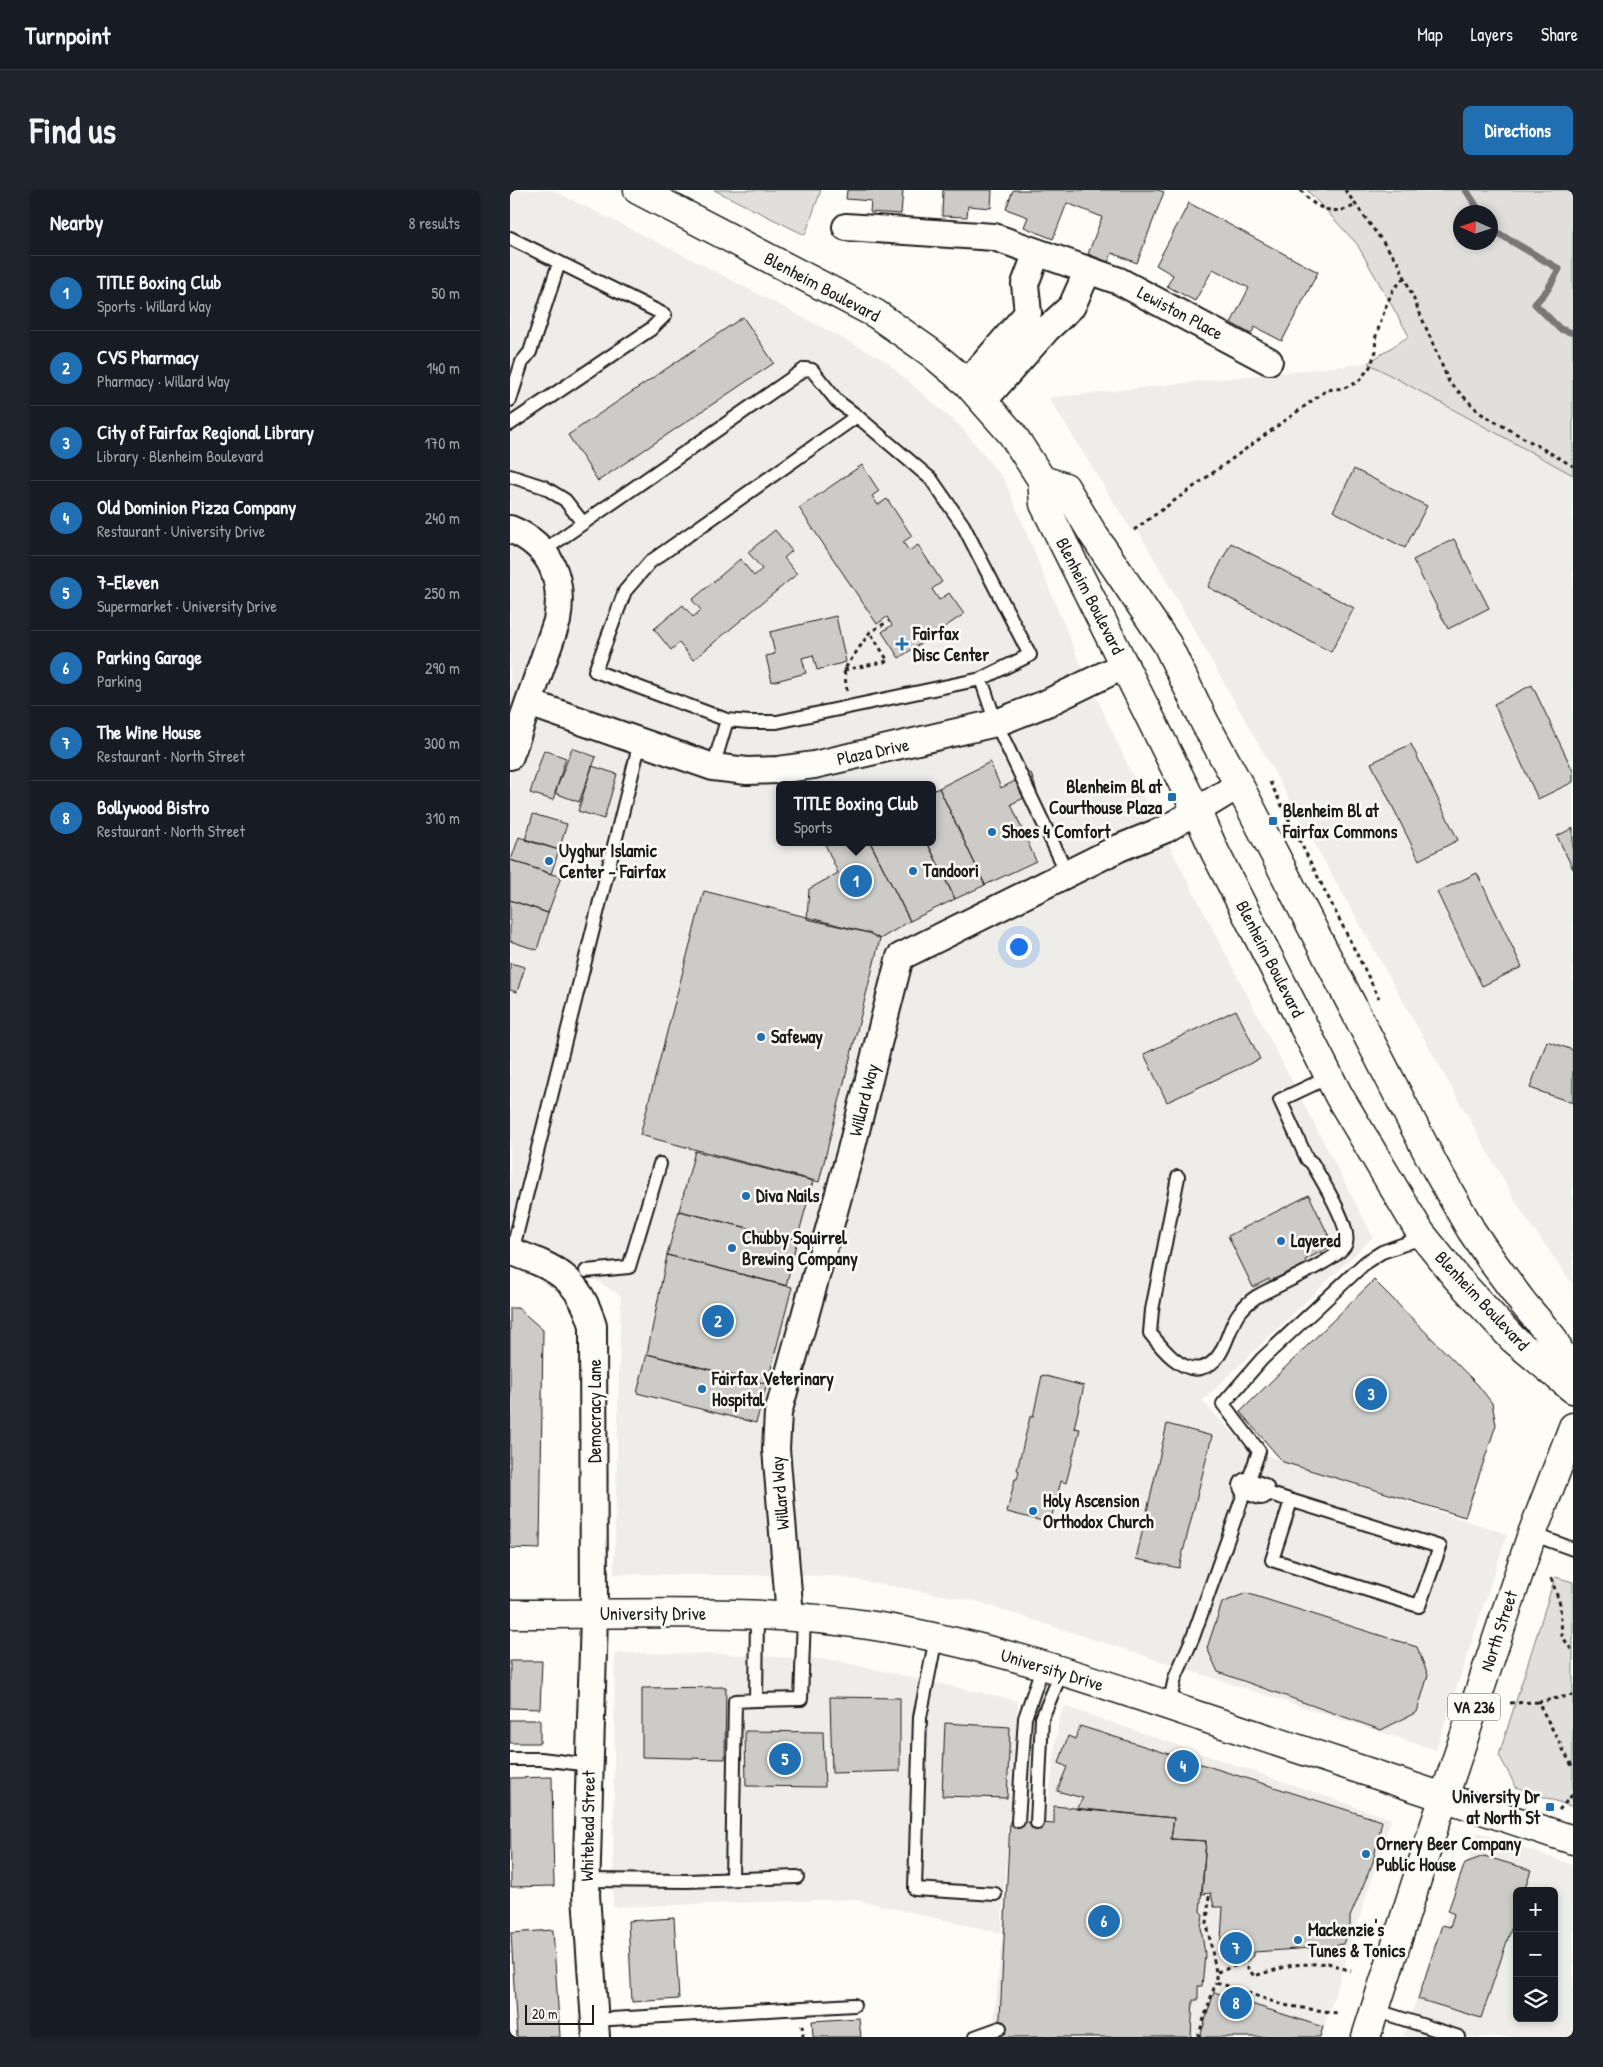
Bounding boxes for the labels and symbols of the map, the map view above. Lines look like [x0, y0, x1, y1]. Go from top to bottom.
north arrow [1453, 205, 1498, 250]
street label: Blenheim Boulevard [760, 245, 885, 328]
street label: Lewiston Place [1133, 280, 1227, 346]
street label: Blenheim Boulevard [1050, 533, 1131, 659]
place label: Fairfax Disc Center [912, 621, 989, 667]
marker: Fairfax Disc Center [895, 637, 909, 651]
street label: Plaza Drive [834, 732, 911, 771]
place label: Blenheim Bl at Courthouse Plaza [1049, 774, 1163, 820]
marker: Blenheim Bl at Courthouse Plaza [1166, 791, 1178, 803]
place label: Blenheim Bl at Fairfax Commons [1282, 798, 1397, 844]
marker: Blenheim Bl at Fairfax Commons [1267, 815, 1279, 827]
place label: Shoes 4 Comfort [1002, 819, 1111, 844]
marker: Shoes 4 Comfort [986, 826, 998, 838]
place label: Uyghur Islamic Center - Fairfax [559, 838, 666, 884]
marker: Uyghur Islamic Center - Fairfax [543, 855, 555, 867]
place label: Tandoori [922, 858, 979, 883]
pin: 1 [840, 862, 872, 900]
marker: Tandoori [907, 865, 919, 877]
street label: Blenheim Boulevard [1230, 896, 1311, 1022]
your location [1006, 934, 1032, 960]
place label: Safeway [771, 1024, 823, 1050]
marker: Safeway [755, 1031, 767, 1043]
street label: Willard Way [842, 1061, 885, 1139]
place label: Diva Nails [756, 1183, 819, 1208]
marker: Diva Nails [740, 1190, 752, 1202]
place label: Chubby Squirrel Brewing Company [742, 1225, 858, 1272]
place label: Layered [1291, 1228, 1341, 1254]
marker: Layered [1275, 1235, 1287, 1247]
marker: Chubby Squirrel Brewing Company [726, 1242, 738, 1254]
street label: Blenheim Boulevard [1430, 1245, 1535, 1356]
pin: 2 [702, 1302, 734, 1340]
street label: Democracy Lane [582, 1359, 607, 1463]
place label: Fairfax Veterinary Hospital [711, 1366, 834, 1413]
pin: 3 [1355, 1375, 1387, 1413]
marker: Fairfax Veterinary Hospital [696, 1383, 708, 1395]
street label: Willard Way [764, 1455, 795, 1531]
place label: Holy Ascension Orthodox Church [1043, 1488, 1154, 1534]
marker: Holy Ascension Orthodox Church [1027, 1505, 1039, 1517]
street label: North Street [1474, 1586, 1524, 1674]
street label: University Drive [600, 1601, 706, 1626]
street label: University Drive [998, 1642, 1107, 1697]
road number: VA 236 [1448, 1694, 1500, 1720]
pin: 5 [769, 1740, 801, 1778]
pin: 4 [1167, 1747, 1199, 1785]
street label: Whitehead Street [574, 1770, 601, 1882]
place label: University Dr at North St [1452, 1784, 1541, 1830]
marker: University Dr at North St [1544, 1801, 1556, 1813]
place label: Ornery Beer Company Public House [1376, 1831, 1522, 1877]
marker: Ornery Beer Company Public House [1360, 1848, 1372, 1860]
pin: 6 [1088, 1902, 1120, 1940]
place label: Mackenzie's Tunes & Tonics [1307, 1917, 1406, 1963]
pin: 7 [1220, 1929, 1252, 1967]
marker: Mackenzie's Tunes & Tonics [1292, 1934, 1304, 1946]
pin: 8 [1220, 1984, 1252, 2022]
scale bar [525, 2002, 594, 2025]

